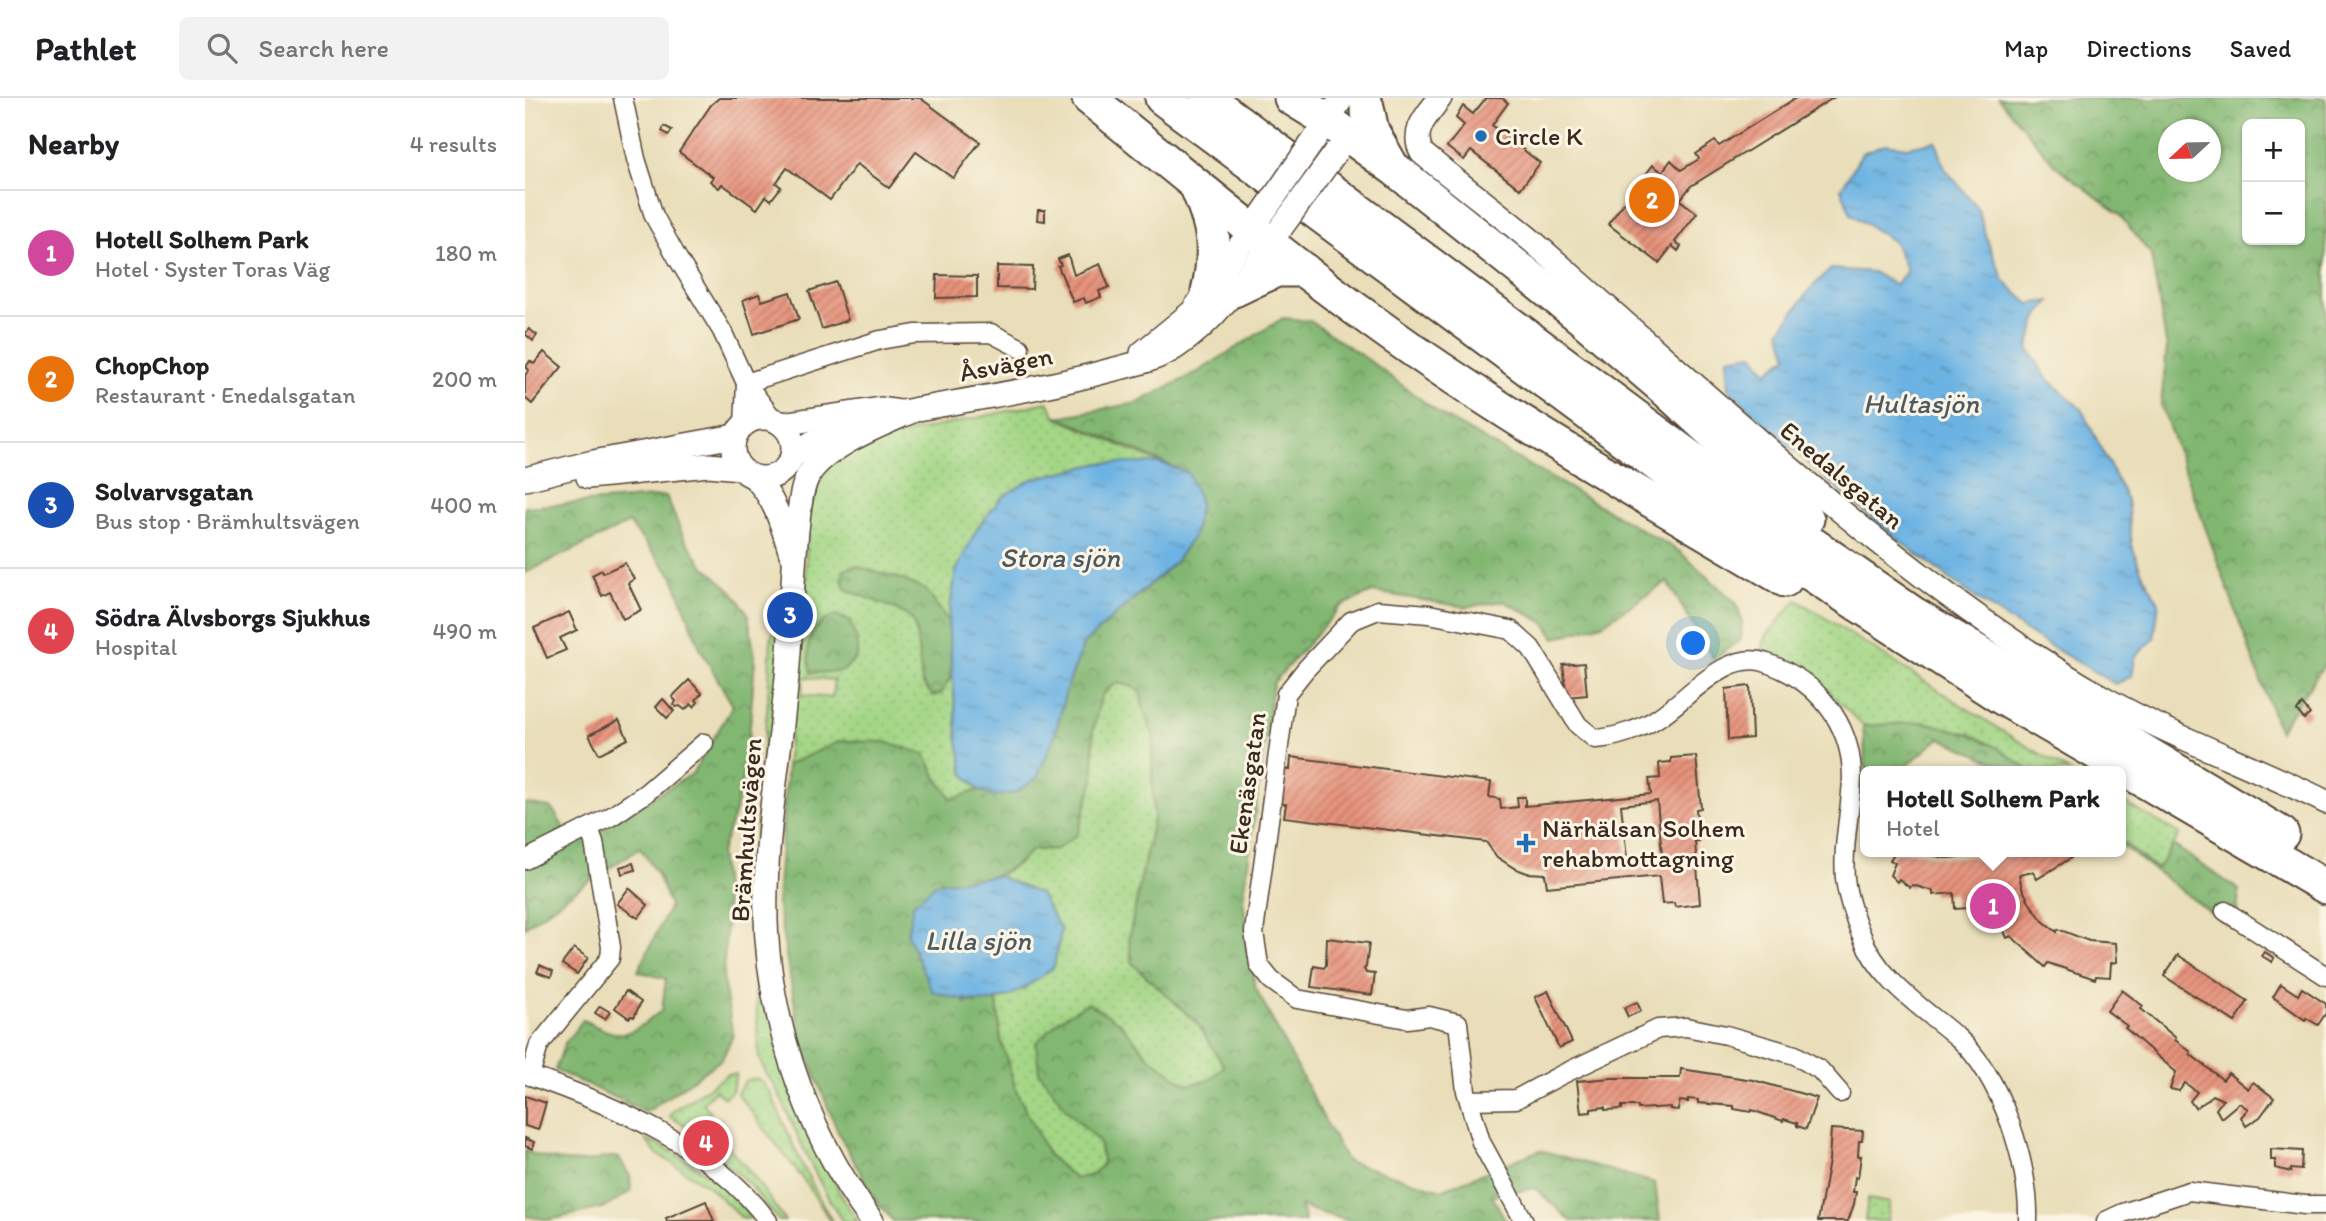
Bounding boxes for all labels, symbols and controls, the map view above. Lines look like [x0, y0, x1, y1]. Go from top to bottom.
search box [179, 17, 669, 80]
text: Pathlet [35, 29, 137, 68]
icon: search [203, 29, 241, 67]
text: Search here [259, 32, 389, 64]
text: Map [2004, 34, 2048, 63]
text: Directions [2086, 34, 2192, 63]
text: Saved [2230, 34, 2291, 63]
north arrow [2158, 119, 2221, 182]
map controls [2242, 119, 2305, 245]
button: + [2242, 119, 2305, 182]
place label: Circle K [1495, 120, 1583, 152]
text: Nearby [28, 125, 119, 162]
marker: Circle K [1473, 128, 1489, 144]
text: 4 results [410, 130, 497, 158]
pin: 2 [1629, 174, 1675, 226]
button: − [2242, 182, 2305, 245]
text: Hotell Solhem Park [95, 223, 309, 255]
text: 1 [46, 239, 56, 267]
text: 180 m [435, 239, 497, 267]
text: Hotel · Syster Toras Väg [95, 255, 330, 283]
street label: Åsvägen [957, 339, 1056, 389]
text: ChopChop [95, 349, 209, 381]
text: 2 [45, 365, 57, 393]
text: 200 m [432, 365, 497, 393]
text: Restaurant · Enedalsgatan [95, 381, 355, 409]
water label: Hultasjön [1863, 386, 1979, 420]
street label: Enedalsgatan [1774, 414, 1911, 536]
text: Solvarvsgatan [95, 475, 253, 507]
text: 3 [45, 491, 57, 519]
text: 400 m [430, 491, 497, 519]
text: Bus stop · Brämhultsvägen [95, 507, 360, 535]
water label: Stora sjön [1000, 540, 1120, 574]
pin: 3 [767, 589, 813, 641]
text: Södra Älvsborgs Sjukhus [95, 601, 370, 633]
text: 4 [44, 617, 58, 645]
text: 490 m [432, 617, 497, 645]
your location [1676, 626, 1710, 660]
text: Hospital [95, 633, 177, 661]
street label: Ekenäsgatan [1221, 710, 1273, 856]
street label: Brämhultsvägen [724, 737, 768, 923]
popup [1860, 766, 2126, 857]
text: Hotell Solhem Park [1886, 782, 2100, 814]
place label: Närhälsan Solhem rehabmottagning [1542, 812, 1745, 874]
text: Hotel [1886, 814, 1940, 842]
marker: Närhälsan Solhem rehabmottagning [1516, 833, 1536, 853]
pin: 1 [1970, 880, 2016, 932]
water label: Lilla sjön [925, 923, 1031, 957]
pin: 4 [683, 1117, 729, 1169]

